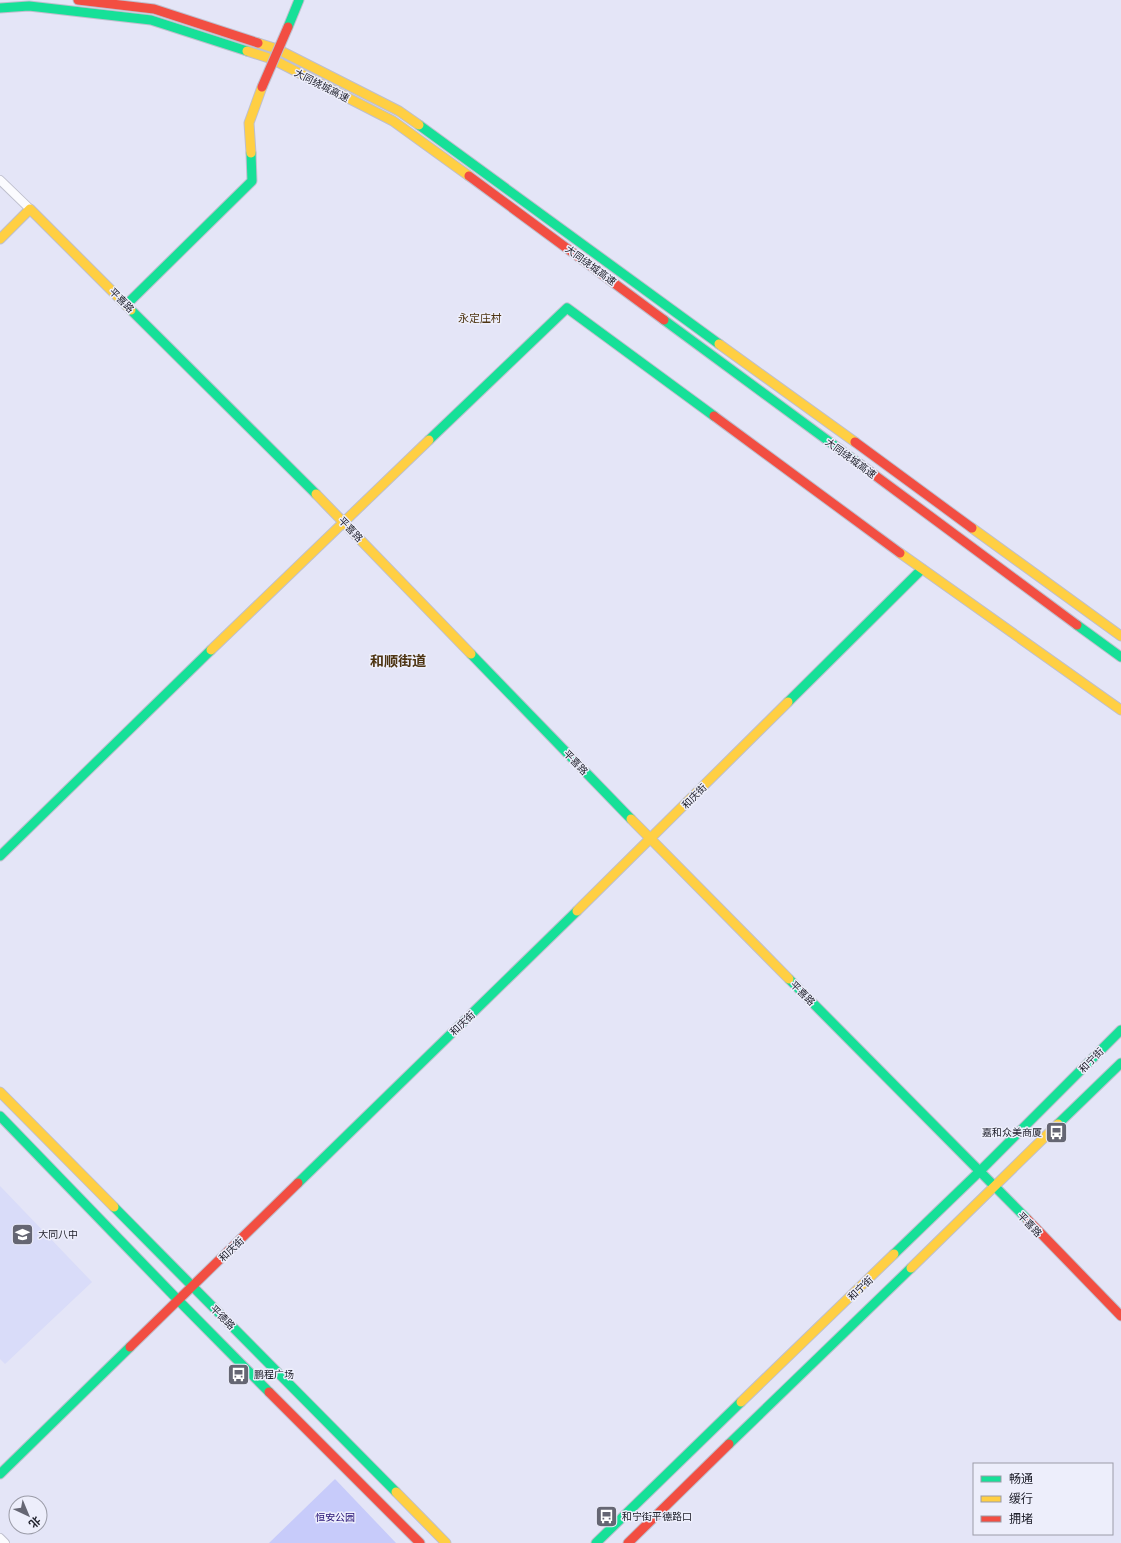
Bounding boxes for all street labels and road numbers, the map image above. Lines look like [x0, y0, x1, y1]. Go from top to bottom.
street label: 大同绕城高速 [292, 67, 351, 105]
street label: 大同绕城高速 [563, 243, 618, 288]
street label: 平喜路 [106, 286, 136, 316]
street label: 大同绕城高速 [823, 436, 878, 481]
street label: 平喜路 [336, 515, 365, 545]
street label: 平喜路 [561, 748, 590, 778]
street label: 和庆街 [680, 782, 710, 812]
street label: 平喜路 [787, 979, 817, 1009]
street label: 和庆街 [448, 1009, 478, 1038]
street label: 和宁街 [1077, 1046, 1107, 1076]
street label: 平喜路 [1015, 1210, 1044, 1240]
street label: 和庆街 [217, 1235, 247, 1264]
street label: 和宁街 [846, 1274, 876, 1303]
street label: 平德路 [207, 1303, 237, 1333]

